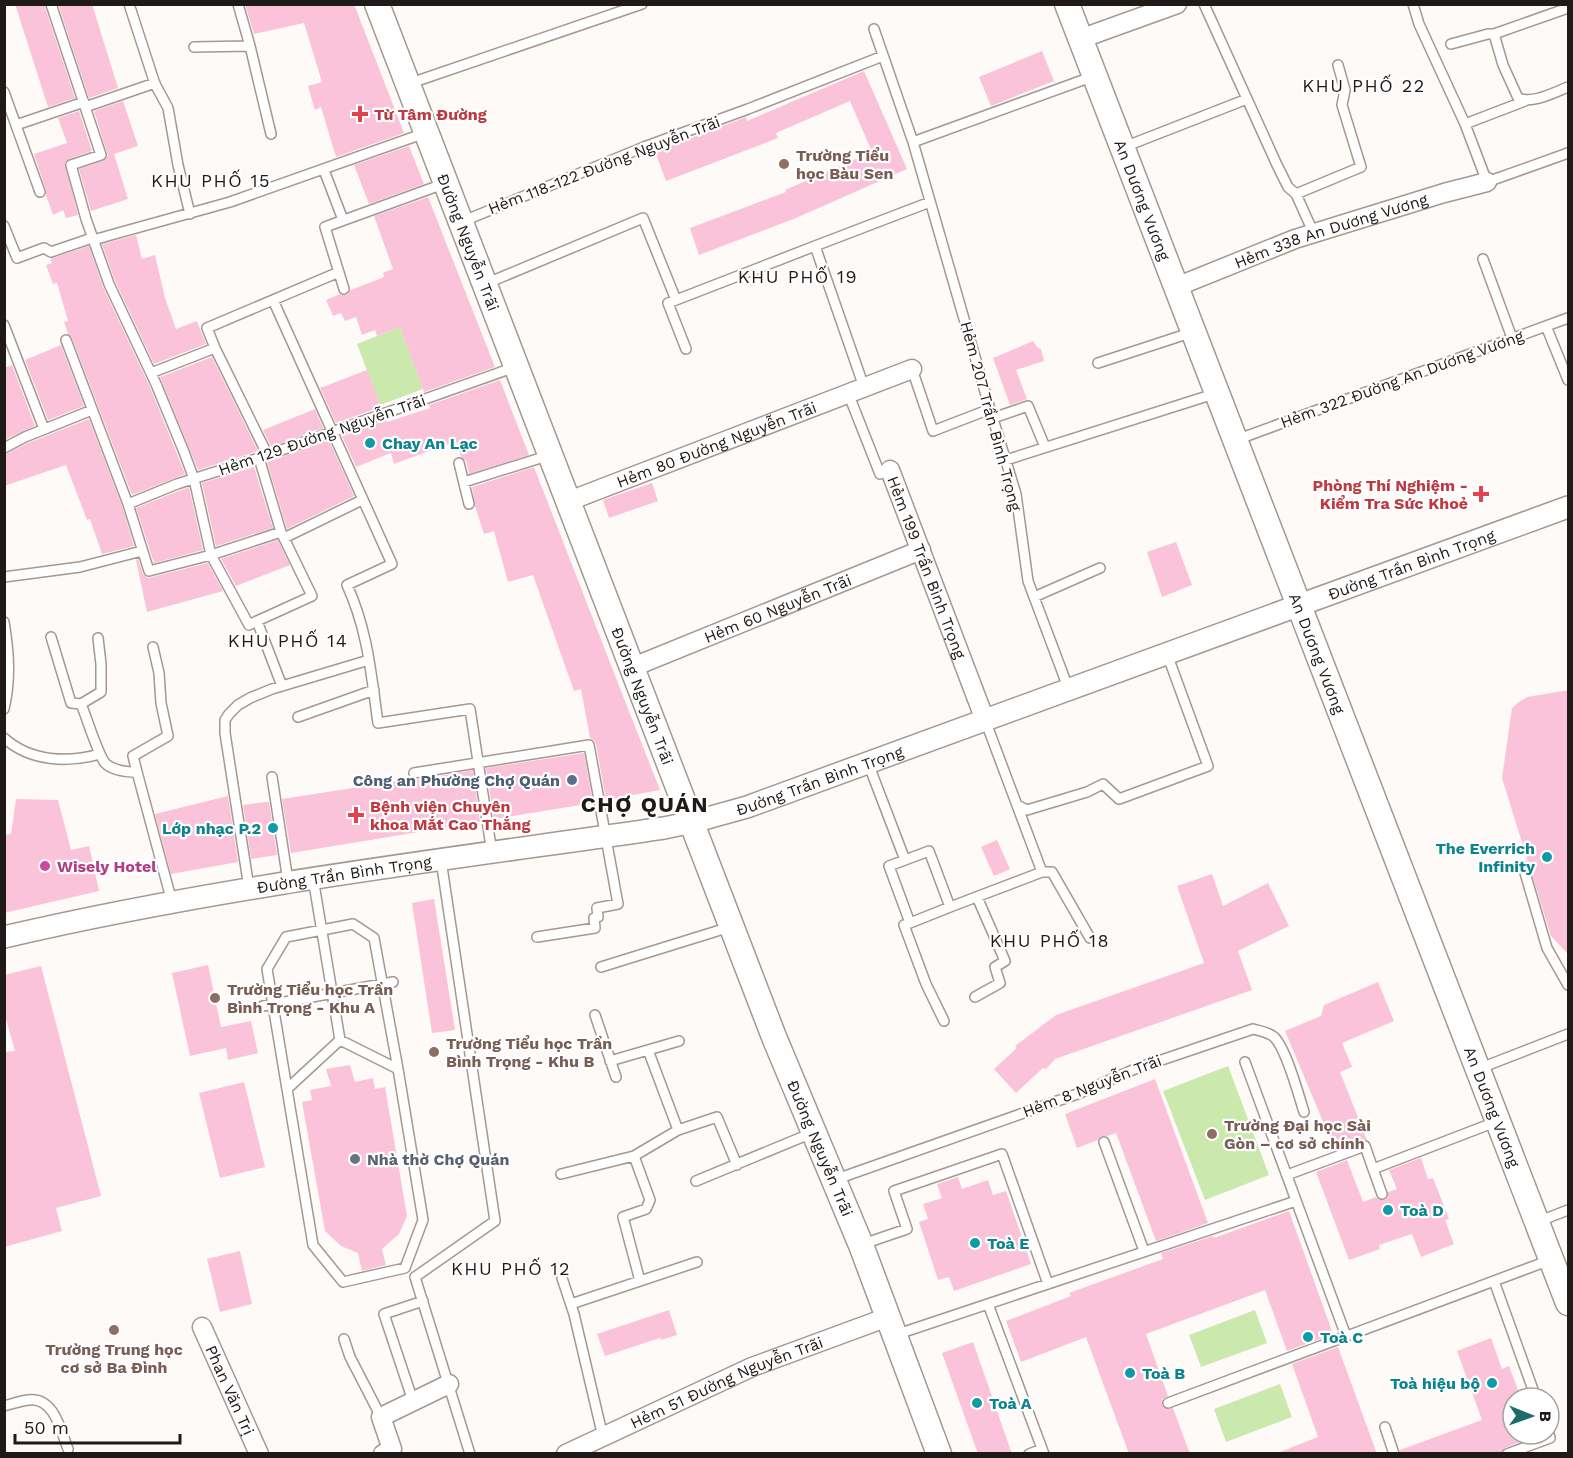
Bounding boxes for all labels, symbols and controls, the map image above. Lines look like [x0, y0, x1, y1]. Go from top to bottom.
district label: KHU PHỐ 22 [1302, 74, 1426, 96]
marker: Từ Tâm Đường [351, 105, 369, 123]
place label: Từ Tâm Đường [374, 105, 487, 124]
street label: Hẻm 118-122 Đường Nguyễn Trãi [485, 112, 723, 218]
street label: An Dương Vương [1111, 137, 1175, 264]
place label: Trường Tiểu học Bàu Sen [796, 146, 893, 183]
marker: Trường Tiểu học Bàu Sen [777, 157, 791, 171]
district label: KHU PHỐ 15 [151, 169, 271, 191]
street label: Đường Nguyễn Trãi [433, 171, 503, 313]
street label: Hẻm 338 An Dương Vương [1231, 189, 1430, 272]
district label: KHU PHỐ 19 [738, 265, 858, 287]
street label: Hẻm 207 Trần Bình Trọng [956, 319, 1026, 513]
street label: Hẻm 322 Đường An Dương Vương [1278, 326, 1527, 432]
street label: Hẻm 129 Đường Nguyễn Trãi [216, 391, 428, 479]
street label: Hẻm 80 Đường Nguyễn Trãi [614, 397, 819, 491]
place label: Chay An Lạc [382, 434, 478, 453]
marker: Chay An Lạc [363, 436, 377, 450]
street label: Hẻm 199 Trần Bình Trọng [884, 473, 970, 662]
place label: Phòng Thí Nghiệm - Kiểm Tra Sức Khoẻ [1312, 476, 1468, 513]
marker: Phòng Thí Nghiệm - Kiểm Tra Sức Khoẻ [1472, 485, 1490, 503]
street label: Đường Trần Bình Trọng [1325, 525, 1498, 604]
street label: Hẻm 60 Nguyễn Trãi [701, 570, 854, 647]
street label: An Dương Vương [1286, 590, 1350, 717]
street label: Đường Nguyễn Trãi [608, 624, 678, 767]
district label: KHU PHỐ 14 [228, 629, 348, 651]
street label: Đường Trần Bình Trọng [734, 741, 906, 819]
place label: Công an Phường Chợ Quán [353, 771, 560, 790]
marker: Công an Phường Chợ Quán [565, 773, 579, 787]
district label: CHỢ QUÁN [581, 792, 709, 817]
place label: Bệnh viện Chuyên khoa Mắt Cao Thắng [370, 797, 531, 834]
marker: Bệnh viện Chuyên khoa Mắt Cao Thắng [347, 806, 365, 824]
place label: Lớp nhạc P.2 [162, 819, 261, 838]
marker: Lớp nhạc P.2 [266, 821, 280, 835]
place label: The Everrich Infinity [1436, 839, 1536, 876]
marker: The Everrich Infinity [1540, 850, 1554, 864]
street label: Đường Trần Bình Trọng [255, 851, 433, 897]
place label: Wisely Hotel [57, 857, 157, 876]
marker: Wisely Hotel [38, 859, 52, 873]
district label: KHU PHỐ 18 [990, 929, 1110, 951]
place label: Trường Tiểu học Trần Bình Trọng - Khu A [227, 980, 393, 1017]
marker: Trường Tiểu học Trần Bình Trọng - Khu A [208, 991, 222, 1005]
place label: Trường Tiểu học Trần Bình Trọng - Khu B [446, 1034, 612, 1071]
street label: An Dương Vương [1460, 1044, 1524, 1170]
marker: Trường Tiểu học Trần Bình Trọng - Khu B [427, 1045, 441, 1059]
street label: Hẻm 8 Nguyễn Trãi [1020, 1051, 1164, 1121]
street label: Đường Nguyễn Trãi [784, 1077, 857, 1219]
place label: Trường Đại học Sài Gòn – cơ sở chính [1224, 1116, 1371, 1153]
marker: Trường Đại học Sài Gòn – cơ sở chính [1205, 1127, 1219, 1141]
place label: Nhà thờ Chợ Quán [367, 1150, 509, 1169]
marker: Nhà thờ Chợ Quán [348, 1152, 362, 1166]
place label: Toà D [1400, 1201, 1444, 1220]
marker: Toà D [1381, 1203, 1395, 1217]
place label: Toà E [987, 1234, 1029, 1253]
marker: Toà E [968, 1236, 982, 1250]
district label: KHU PHỐ 12 [451, 1257, 571, 1279]
marker: Trường Trung học cơ sở Ba Đình [107, 1323, 121, 1337]
place label: Toà C [1320, 1328, 1363, 1347]
marker: Toà C [1301, 1330, 1315, 1344]
street label: Hẻm 51 Đường Nguyễn Trãi [627, 1332, 826, 1432]
place label: Trường Trung học cơ sở Ba Đình [45, 1340, 183, 1377]
street label: Phan Văn Trị [202, 1342, 259, 1438]
place label: Toà B [1142, 1364, 1185, 1383]
marker: Toà B [1123, 1366, 1137, 1380]
place label: Toà hiệu bộ [1390, 1374, 1480, 1393]
marker: Toà hiệu bộ [1485, 1376, 1499, 1390]
north arrow [1501, 1386, 1561, 1446]
place label: Toà A [989, 1394, 1032, 1413]
marker: Toà A [970, 1396, 984, 1410]
scale bar [15, 1407, 180, 1445]
text: B [1536, 1411, 1555, 1422]
text: 50 m [24, 1417, 69, 1438]

